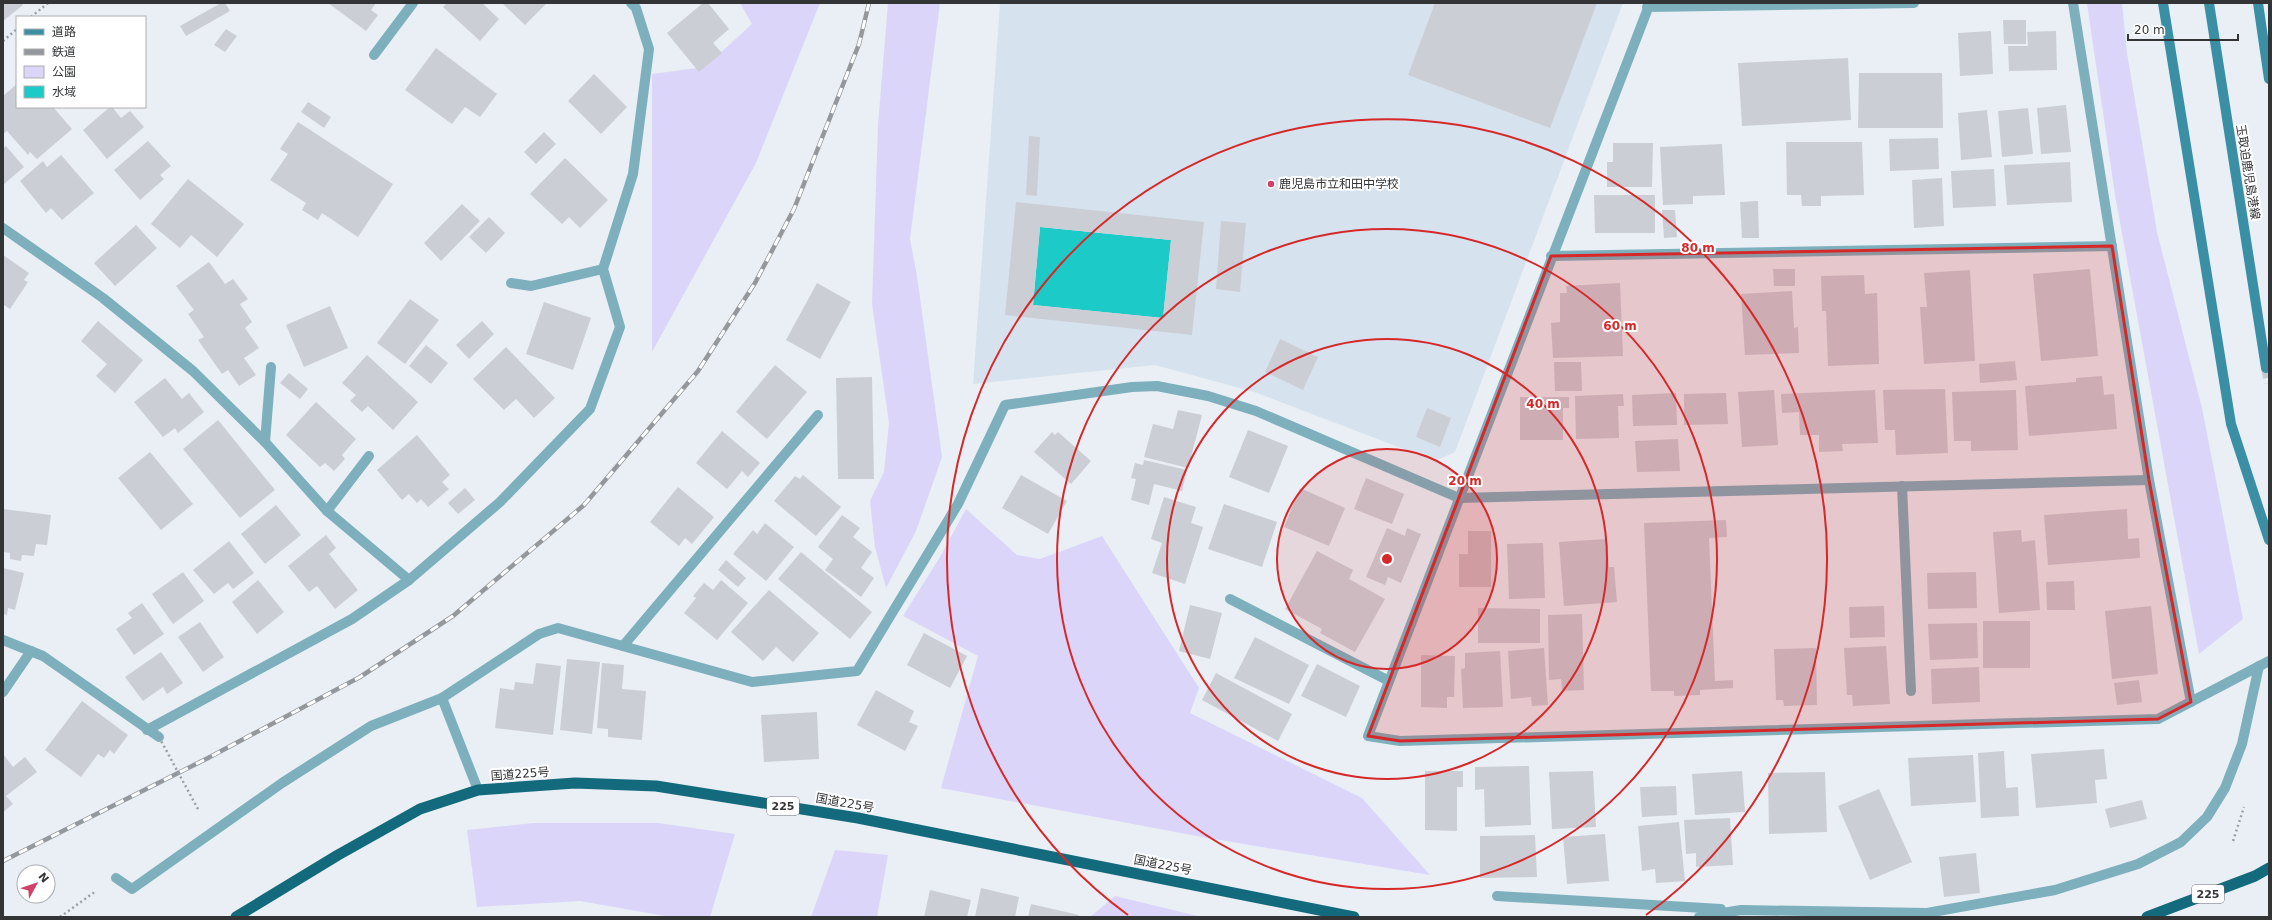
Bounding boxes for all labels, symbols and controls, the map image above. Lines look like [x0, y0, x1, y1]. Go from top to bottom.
legend [16, 16, 146, 108]
scale bar [2128, 16, 2238, 42]
text: 20 m [2134, 23, 2165, 37]
text: 道路 [52, 25, 76, 39]
text: 鉄道 [52, 45, 76, 59]
text: 公園 [52, 65, 76, 79]
text: 水域 [52, 85, 76, 99]
street label: 玉取迫鹿児島港線 [2234, 123, 2262, 221]
place label: 鹿児島市立和田中学校 [1279, 177, 1399, 191]
marker: 鹿児島市立和田中学校 [1266, 179, 1276, 189]
text: 80 m [1681, 241, 1715, 255]
text: 60 m [1603, 319, 1637, 333]
text: 40 m [1526, 397, 1560, 411]
text: 20 m [1448, 474, 1482, 488]
centre of rings [1380, 552, 1394, 566]
street label: 国道225号 [490, 765, 550, 783]
street label: 国道225号 [815, 791, 875, 815]
road number: 225 [767, 797, 799, 815]
street label: 国道225号 [1133, 853, 1193, 877]
north arrow [16, 864, 56, 904]
text: N [35, 870, 51, 886]
road number: 225 [2192, 885, 2224, 903]

